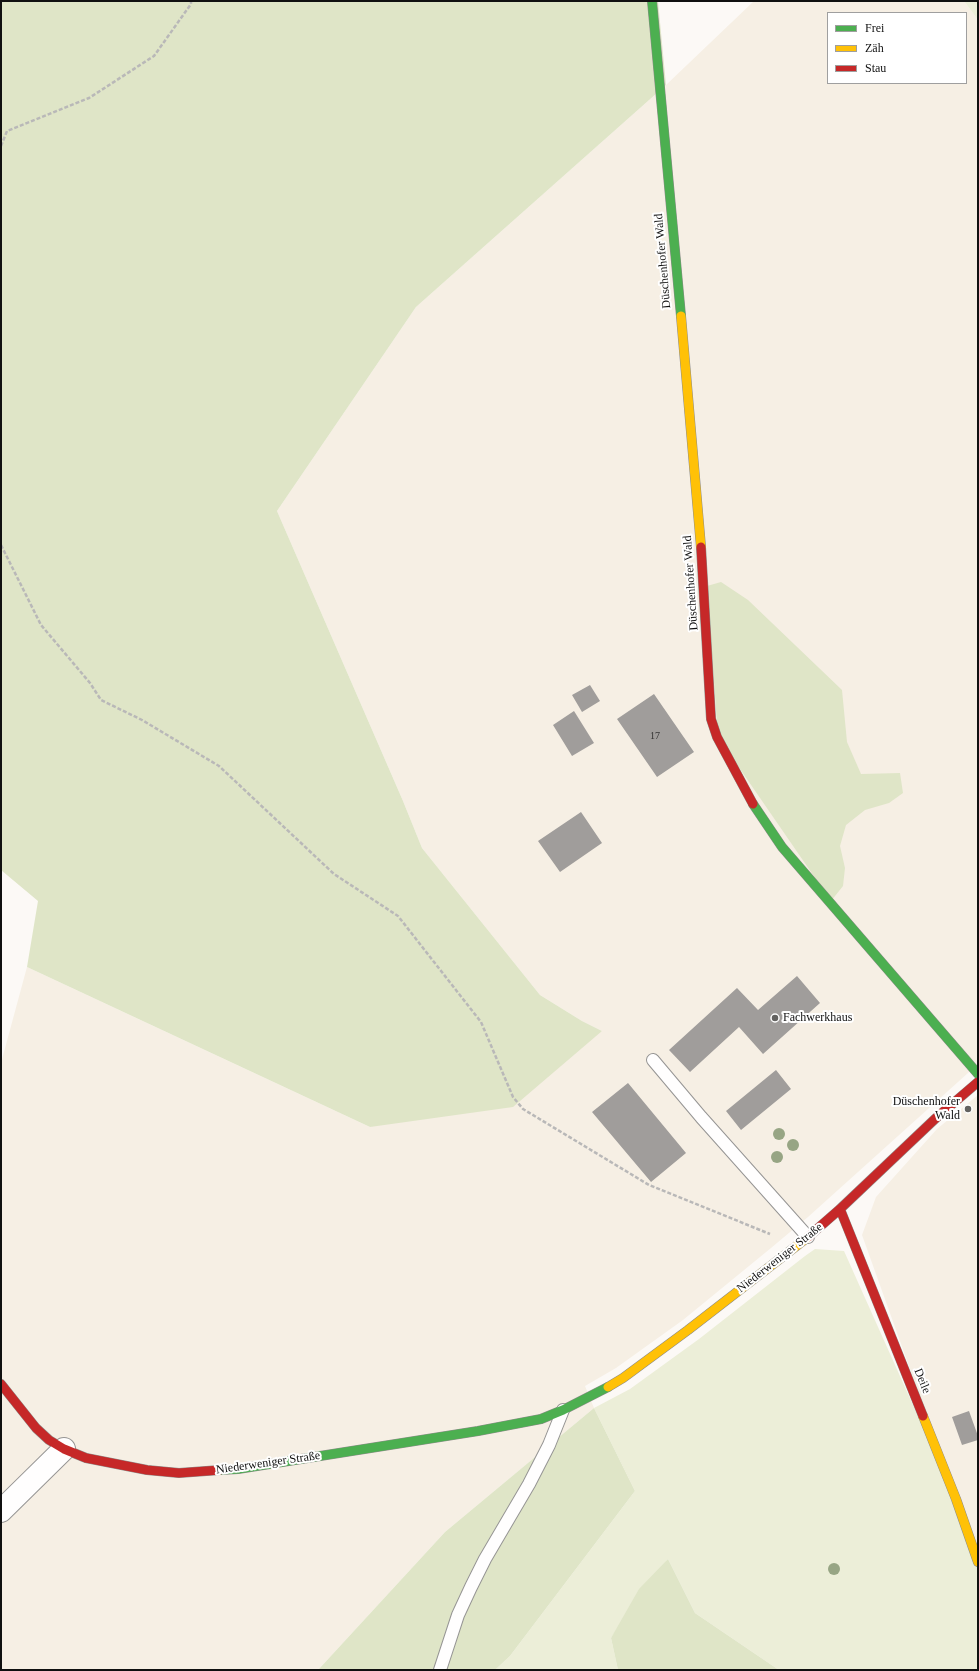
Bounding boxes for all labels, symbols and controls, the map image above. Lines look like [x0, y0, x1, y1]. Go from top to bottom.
legend [827, 12, 967, 84]
text: Frei [865, 21, 884, 35]
text: Zäh [865, 41, 884, 55]
text: Stau [865, 61, 886, 75]
street label: Düschenhofer Wald [652, 213, 674, 309]
street label: Düschenhofer Wald [680, 535, 702, 631]
house number: 17 [650, 730, 660, 742]
place label: Fachwerkhaus [783, 1011, 852, 1025]
marker: Fachwerkhaus [770, 1013, 780, 1023]
place label: Düschenhofer Wald [893, 1095, 960, 1123]
marker: Düschenhofer Wald [963, 1104, 973, 1114]
street label: Niederweniger Straße [734, 1220, 826, 1296]
street label: Deile [910, 1366, 934, 1396]
street label: Niederweniger Straße [215, 1449, 321, 1477]

